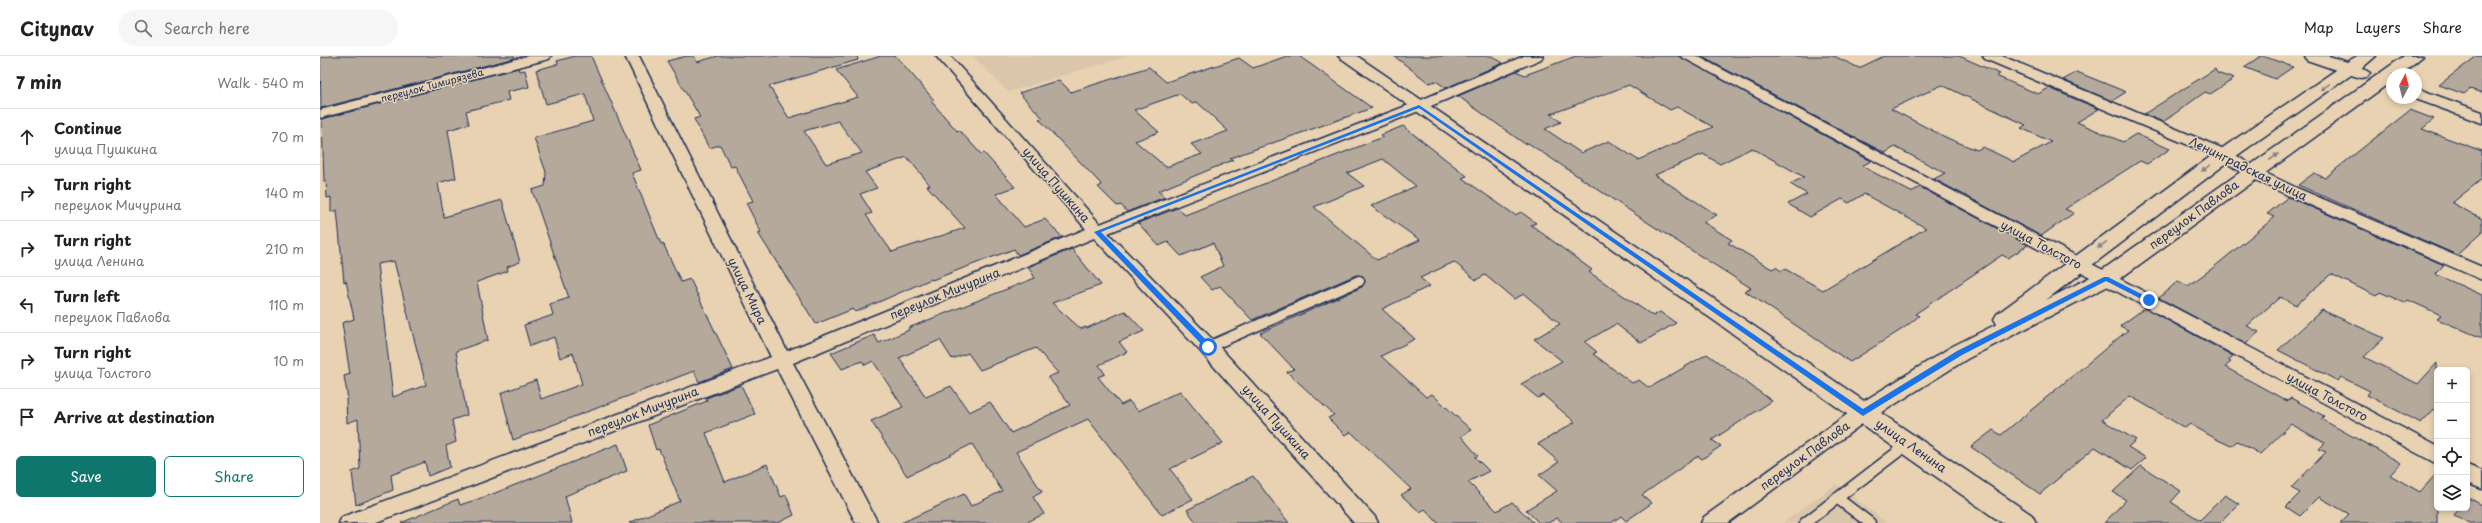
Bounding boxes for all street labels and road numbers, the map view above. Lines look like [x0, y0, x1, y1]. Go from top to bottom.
street label: переулок Тимирязева [379, 63, 486, 106]
street label: Ленинградская улица [2186, 132, 2311, 205]
street label: улица Пушкина [1019, 143, 1095, 227]
street label: переулок Павлова [2145, 175, 2243, 253]
street label: улица Толстого [1998, 215, 2086, 273]
street label: улица Мира [724, 254, 772, 327]
street label: переулок Мичурина [887, 263, 1003, 323]
street label: улица Толстого [2284, 367, 2372, 425]
street label: улица Пушкина [1238, 380, 1316, 463]
street label: переулок Мичурина [584, 381, 701, 441]
street label: улица Ленина [1872, 414, 1951, 477]
street label: переулок Павлова [1756, 416, 1854, 494]

